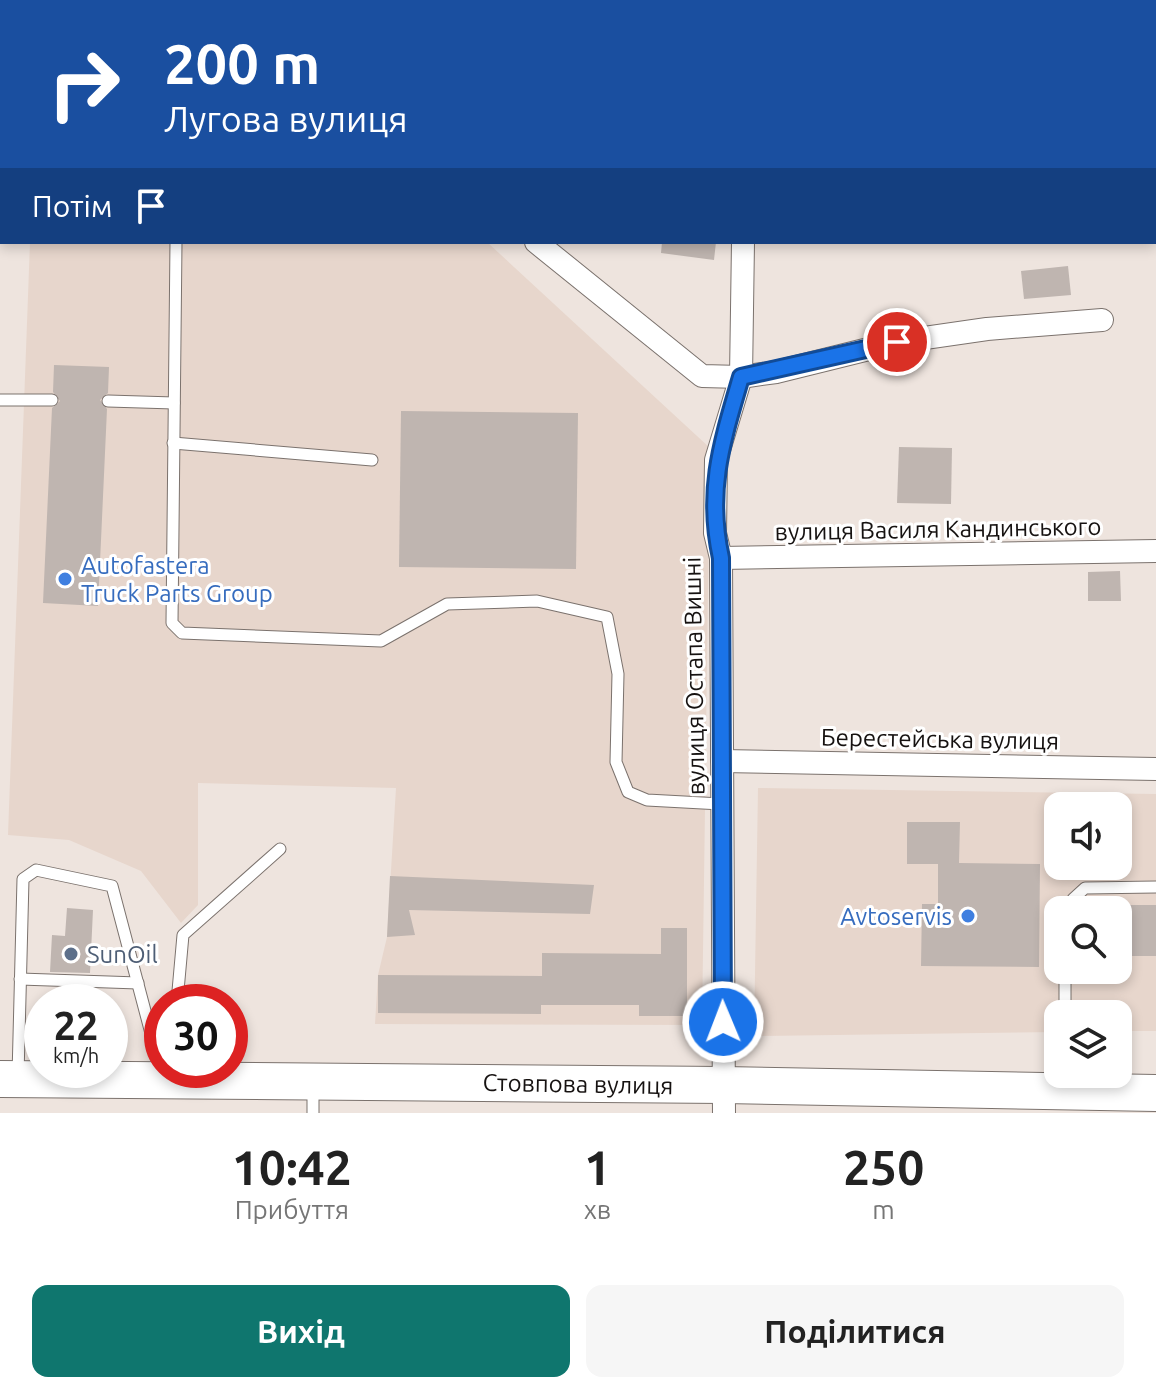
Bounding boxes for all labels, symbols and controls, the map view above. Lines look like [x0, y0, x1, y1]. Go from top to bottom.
icon: right [32, 32, 136, 136]
text: 200 m [164, 32, 320, 95]
text: Лугова вулиця [164, 98, 408, 139]
icon: arrive [129, 184, 173, 228]
text: Потім [32, 189, 113, 223]
pin [863, 308, 931, 376]
icon: arrive [875, 320, 919, 364]
street label: вулиця Василя Кандинського [774, 513, 1102, 545]
place label: Autofastera Truck Parts Group [81, 552, 273, 607]
street label: вулиця Остапа Вишні [678, 557, 710, 795]
marker: Autofastera Truck Parts Group [56, 570, 74, 588]
street label: Берестейська вулиця [821, 723, 1059, 755]
map controls [1044, 792, 1132, 1088]
button: sound [1044, 792, 1132, 880]
button: search [1044, 896, 1132, 984]
place label: Avtoservis [840, 903, 952, 930]
marker: Avtoservis [959, 907, 977, 925]
place label: SunOil [87, 941, 158, 968]
marker: SunOil [62, 945, 80, 963]
position arrow [681, 980, 765, 1064]
speed limit sign: 30 [144, 984, 248, 1088]
button: layers [1044, 1000, 1132, 1088]
text: 22 [53, 1003, 99, 1048]
text: km/h [53, 1044, 99, 1067]
street label: Стовпова вулиця [482, 1069, 674, 1099]
text: 10:42 [232, 1140, 352, 1194]
text: 1 [584, 1140, 611, 1194]
text: 250 [843, 1140, 924, 1194]
text: Прибуття [235, 1195, 349, 1224]
text: хв [584, 1195, 611, 1224]
text: m [872, 1195, 895, 1224]
button: Вихід [32, 1285, 570, 1377]
button: Поділитися [586, 1285, 1124, 1377]

